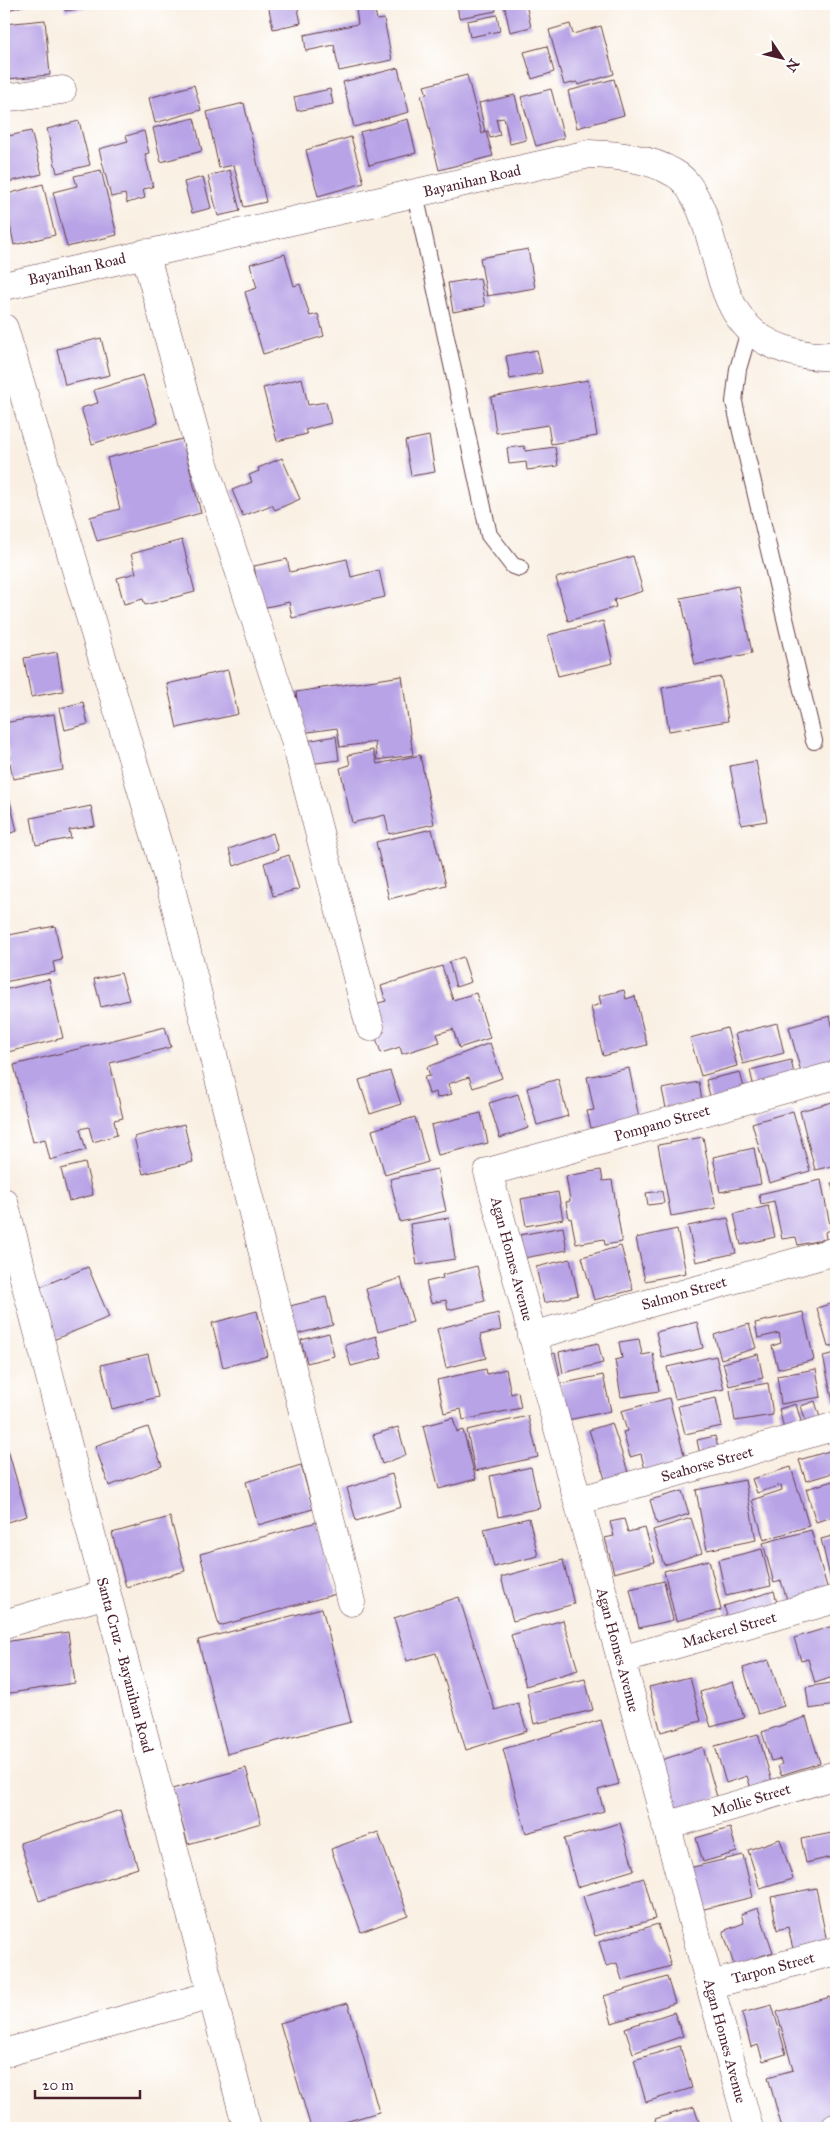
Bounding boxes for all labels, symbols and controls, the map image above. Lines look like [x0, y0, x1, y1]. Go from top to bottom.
north arrow [758, 32, 808, 82]
text: N [782, 55, 803, 75]
street label: Bayanihan Road [421, 161, 523, 201]
street label: Bayanihan Road [26, 249, 128, 289]
street label: Pompano Street [612, 1101, 713, 1145]
street label: Agan Homes Avenue [487, 1194, 537, 1323]
street label: Salmon Street [639, 1272, 729, 1314]
street label: Seahorse Street [659, 1442, 756, 1486]
street label: Santa Cruz - Bayanihan Road [93, 1575, 157, 1755]
street label: Agan Homes Avenue [593, 1585, 643, 1714]
street label: Mackerel Street [680, 1608, 779, 1652]
street label: Mollie Street [709, 1779, 793, 1821]
street label: Tarpon Street [730, 1948, 817, 1988]
street label: Agan Homes Avenue [700, 1976, 750, 2105]
scale bar [35, 2067, 140, 2099]
text: 20 m [42, 2076, 74, 2094]

